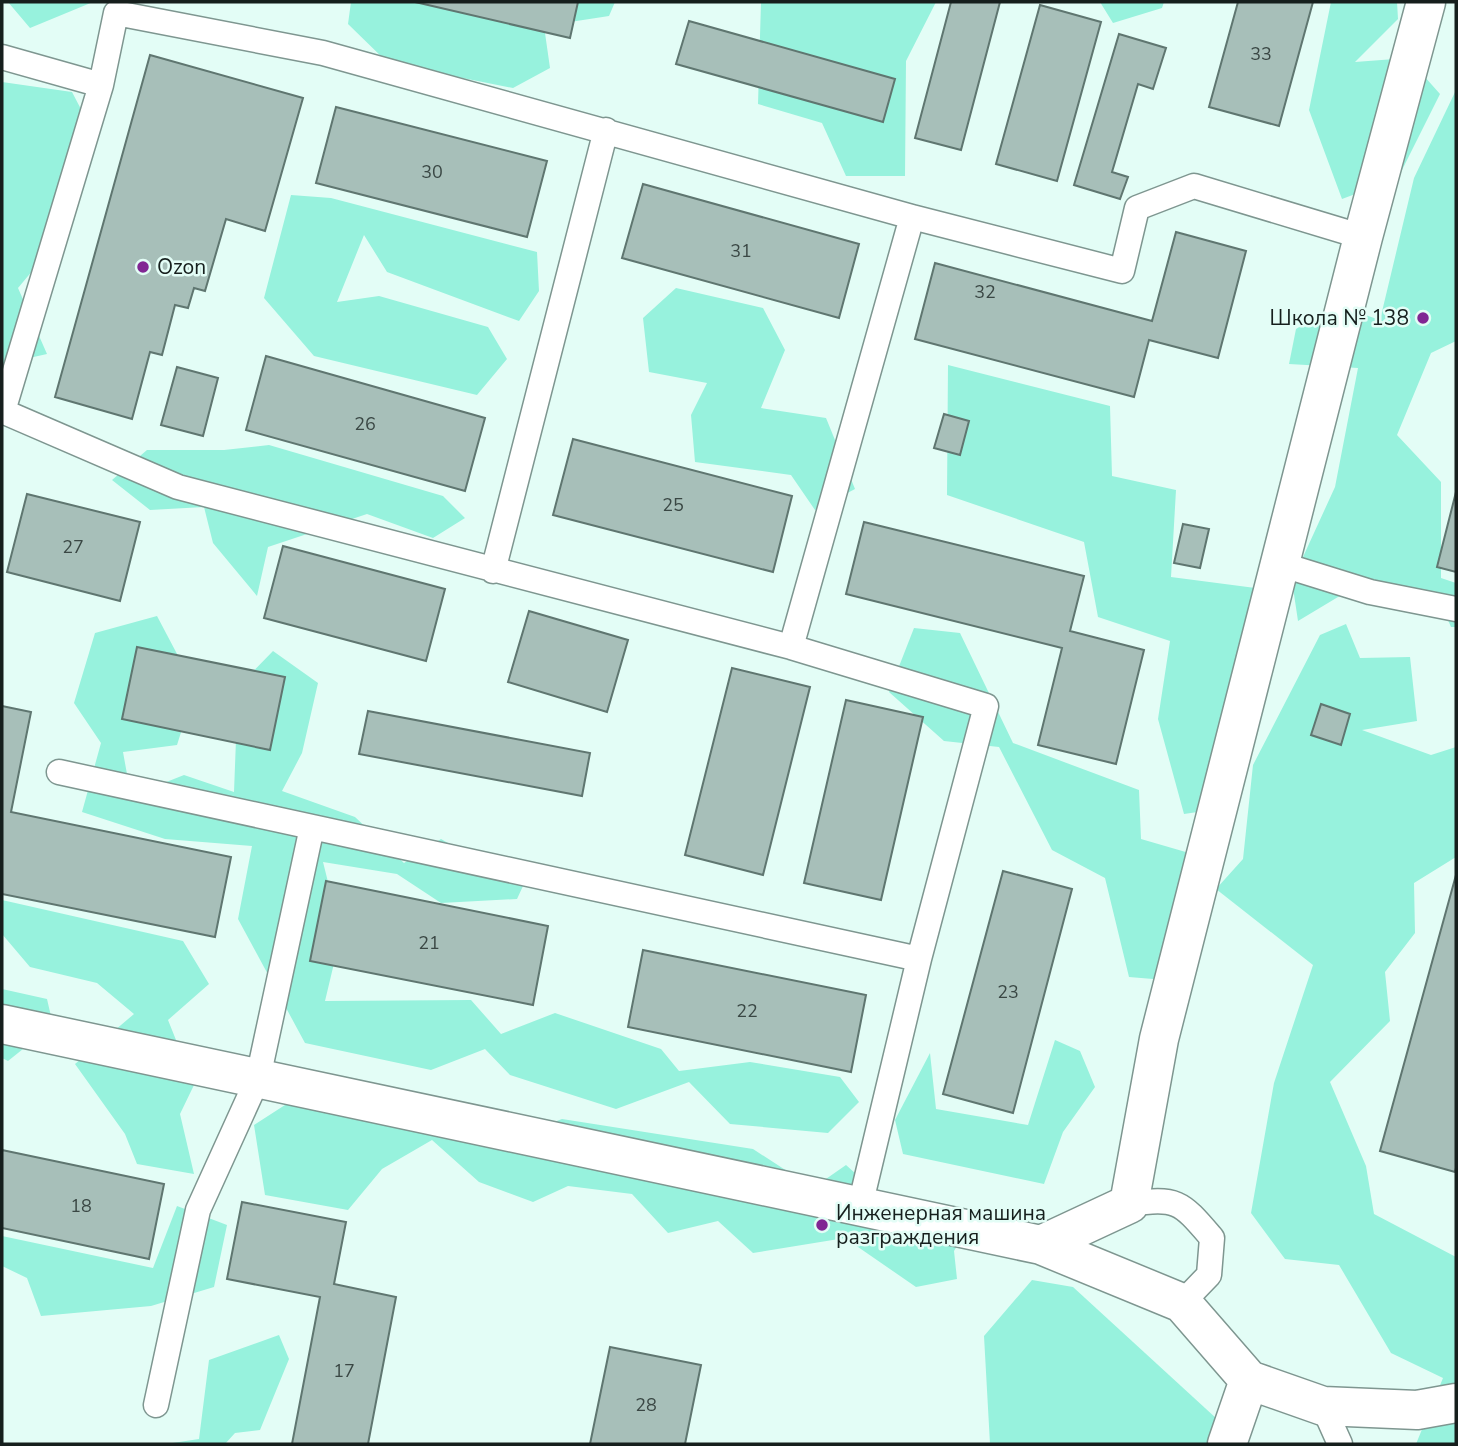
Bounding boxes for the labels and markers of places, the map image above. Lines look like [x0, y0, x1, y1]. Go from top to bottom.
place label: Ozon [157, 253, 206, 281]
marker: Ozon [135, 259, 151, 275]
place label: Школа № 138 [1270, 304, 1409, 332]
marker: Школа № 138 [1415, 310, 1431, 326]
place label: Инженерная машина разграждения [836, 1199, 1046, 1251]
marker: Инженерная машина разграждения [814, 1217, 830, 1233]

